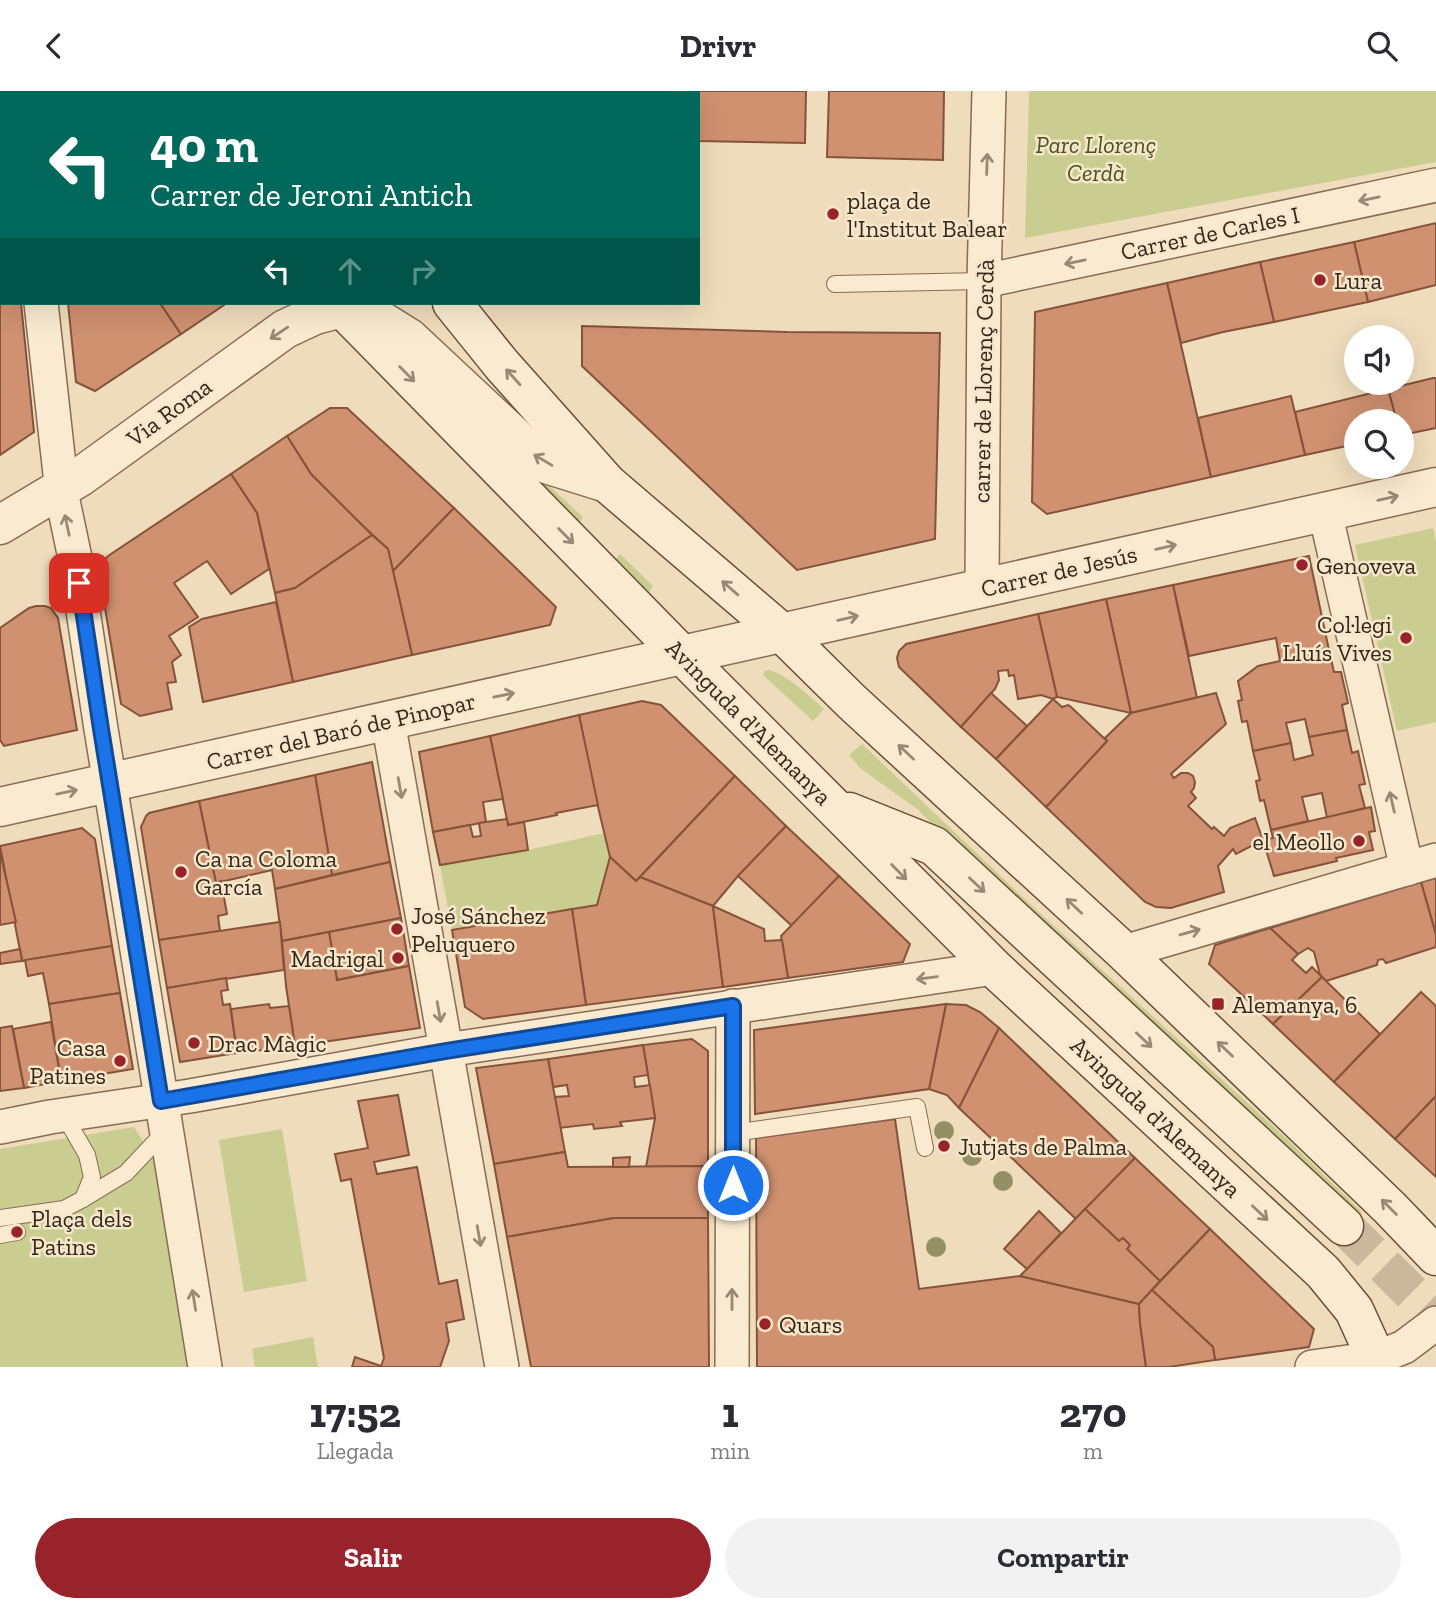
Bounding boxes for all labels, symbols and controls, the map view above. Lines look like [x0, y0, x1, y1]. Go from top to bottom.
icon: back [35, 27, 73, 65]
text: Drivr [680, 27, 756, 65]
icon: search [1363, 27, 1401, 65]
text: 40 m [150, 116, 258, 175]
icon: left [35, 119, 126, 210]
park label: Parc Llorenç Cerdà [1036, 130, 1156, 187]
one-way arrow [980, 153, 994, 176]
text: Carrer de Jeroni Antich [150, 176, 472, 214]
place label: plaça de l'Institut Balear [847, 186, 1008, 243]
one-way arrow [1358, 192, 1381, 206]
street label: Carrer de Carles I [1118, 200, 1302, 266]
marker: plaça de l'Institut Balear [825, 206, 841, 222]
icon: left [258, 252, 296, 290]
icon: ahead [331, 252, 369, 290]
icon: right [404, 252, 442, 290]
one-way arrow [1064, 255, 1087, 269]
street label: carrer de Llorenç Cerdà [966, 258, 1000, 503]
place label: Lura [1334, 266, 1382, 295]
marker: Lura [1312, 272, 1328, 288]
map controls [1344, 325, 1414, 479]
button: sound [1344, 325, 1414, 395]
one-way arrow [270, 326, 289, 341]
one-way arrow [398, 365, 415, 382]
one-way arrow [504, 369, 521, 386]
street label: Via Roma [120, 371, 217, 453]
button: search [1344, 409, 1414, 479]
one-way arrow [534, 453, 554, 467]
one-way arrow [1376, 490, 1399, 504]
one-way arrow [60, 514, 74, 537]
one-way arrow [558, 528, 575, 545]
street label: Carrer de Jesús [978, 539, 1140, 603]
one-way arrow [1154, 540, 1177, 553]
place label: Genoveva [1316, 551, 1416, 580]
pin [49, 553, 109, 613]
marker: Genoveva [1294, 557, 1310, 573]
icon: arrive [60, 564, 98, 602]
one-way arrow [721, 580, 739, 596]
place label: Col·legi Lluís Vives [1282, 610, 1392, 667]
one-way arrow [836, 611, 859, 625]
marker: Col·legi Lluís Vives [1398, 630, 1414, 646]
street label: Avinguda d'Alemanya [660, 633, 838, 811]
street label: Carrer del Baró de Pinopar [204, 686, 478, 776]
one-way arrow [492, 688, 515, 702]
one-way arrow [898, 743, 915, 760]
one-way arrow [394, 776, 407, 799]
one-way arrow [55, 785, 78, 799]
one-way arrow [1384, 791, 1398, 814]
place label: el Meollo [1253, 827, 1345, 856]
marker: el Meollo [1351, 833, 1367, 849]
place label: Ca na Coloma García [195, 844, 338, 901]
one-way arrow [890, 863, 907, 880]
marker: Ca na Coloma García [173, 864, 189, 880]
one-way arrow [968, 877, 985, 894]
one-way arrow [1066, 897, 1083, 914]
place label: José Sánchez Peluquero [411, 901, 546, 958]
marker: José Sánchez Peluquero [389, 921, 405, 937]
one-way arrow [1178, 925, 1200, 938]
place label: Madrigal [290, 944, 384, 973]
marker: Madrigal [390, 950, 406, 966]
one-way arrow [916, 971, 939, 984]
place label: Alemanya, 6 [1232, 990, 1358, 1019]
marker: Alemanya, 6 [1210, 996, 1226, 1012]
one-way arrow [433, 1000, 446, 1023]
place label: Drac Màgic [208, 1029, 327, 1058]
street label: Avinguda d'Alemanya [1065, 1031, 1248, 1204]
one-way arrow [1135, 1032, 1153, 1048]
place label: Casa Patines [30, 1033, 106, 1090]
marker: Drac Màgic [186, 1035, 202, 1051]
one-way arrow [1217, 1041, 1234, 1058]
marker: Casa Patines [112, 1053, 128, 1069]
place label: Jutjats de Palma [958, 1132, 1128, 1161]
marker: Jutjats de Palma [936, 1138, 952, 1154]
position arrow [696, 1148, 770, 1222]
one-way arrow [1380, 1199, 1397, 1216]
place label: Plaça dels Patins [31, 1204, 132, 1261]
one-way arrow [1251, 1205, 1268, 1222]
marker: Plaça dels Patins [9, 1224, 25, 1240]
one-way arrow [473, 1224, 486, 1247]
one-way arrow [725, 1288, 739, 1311]
one-way arrow [187, 1289, 200, 1312]
place label: Quars [779, 1310, 842, 1339]
marker: Quars [757, 1316, 773, 1332]
text: 17:52 [309, 1387, 401, 1438]
text: 1 [722, 1387, 739, 1438]
text: 270 [1059, 1387, 1127, 1438]
text: Llegada [317, 1437, 394, 1465]
text: min [710, 1437, 750, 1465]
text: m [1083, 1437, 1103, 1465]
button: Salir [35, 1518, 711, 1598]
button: Compartir [725, 1518, 1401, 1598]

